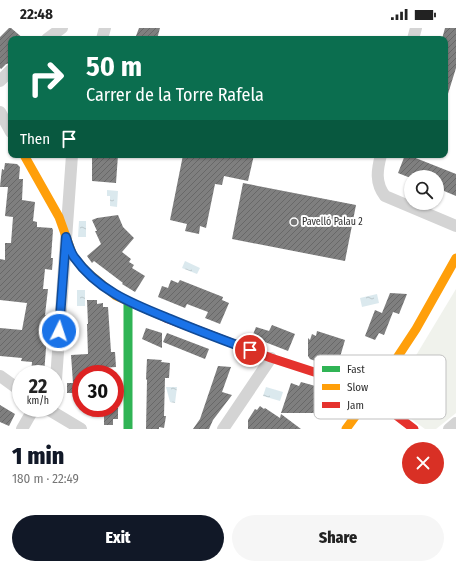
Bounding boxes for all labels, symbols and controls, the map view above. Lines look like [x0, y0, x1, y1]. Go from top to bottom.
text: 22:48 [20, 5, 53, 23]
text: 50 m [86, 50, 142, 83]
icon: right [20, 52, 72, 104]
text: Carrer de la Torre Rafela [86, 84, 264, 106]
icon: arrive [58, 128, 80, 150]
text: Then [20, 130, 50, 148]
map controls [404, 170, 444, 210]
button: search [404, 170, 444, 210]
place label: Pavelló Palau 2 [302, 216, 363, 228]
marker: Pavelló Palau 2 [289, 217, 299, 227]
position arrow [38, 310, 80, 352]
pin [233, 333, 267, 367]
icon: arrive [239, 339, 261, 361]
legend [314, 355, 446, 419]
text: Fast [347, 363, 365, 376]
speed limit sign: 30 [72, 365, 124, 417]
text: 22 [29, 374, 47, 398]
text: Slow [347, 381, 368, 394]
text: km/h [27, 395, 49, 407]
text: Jam [347, 399, 364, 412]
text: 1 min [12, 442, 64, 470]
button: close [402, 442, 444, 484]
text: 180 m · 22:49 [12, 471, 79, 486]
button: Exit [12, 515, 224, 561]
button: Share [232, 515, 444, 561]

